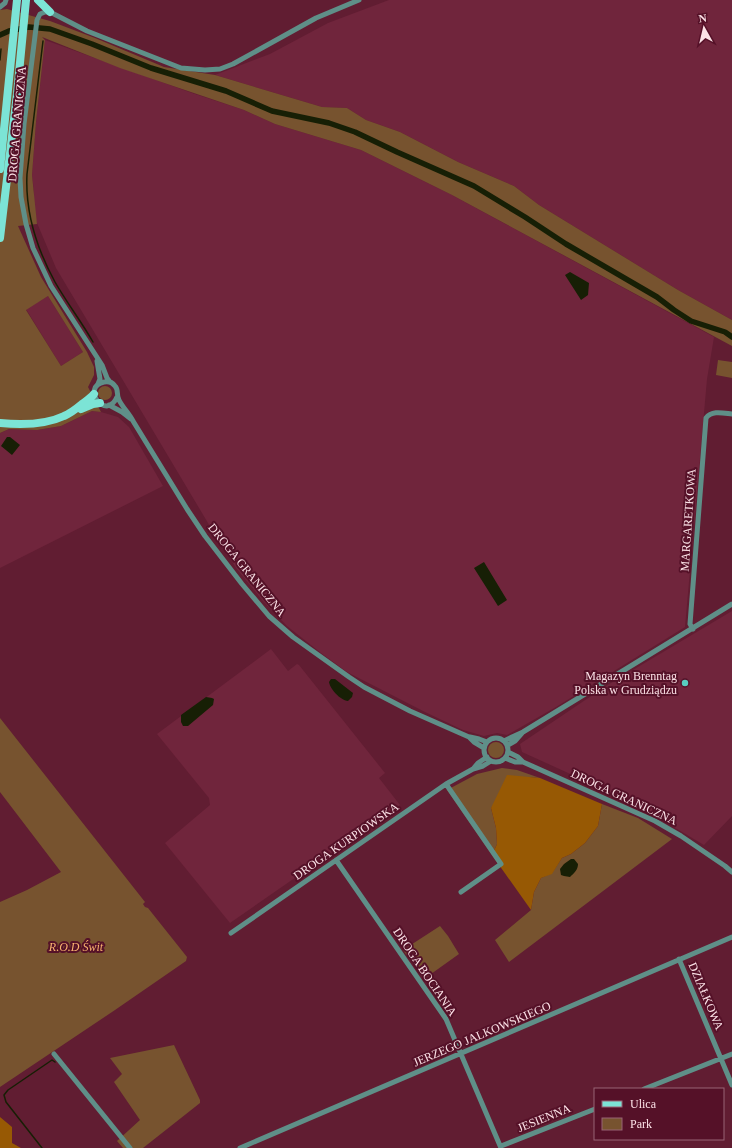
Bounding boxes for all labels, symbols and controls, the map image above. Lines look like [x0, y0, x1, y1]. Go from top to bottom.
north arrow [684, 8, 724, 48]
text: N [698, 12, 707, 25]
street label: DROGA GRANICZNA [5, 65, 29, 182]
street label: MARGARETKOWA [677, 468, 699, 572]
street label: DROGA GRANICZNA [205, 521, 289, 620]
place label: Magazyn Brenntag Polska w Grudziądzu [574, 669, 677, 697]
marker: Magazyn Brenntag Polska w Grudziądzu [680, 678, 690, 688]
street label: DROGA GRANICZNA [569, 766, 680, 828]
street label: DROGA KURPIOWSKA [291, 799, 401, 883]
street label: DROGA BOCIANIA [390, 925, 460, 1019]
park label: R.O.D Świt [48, 940, 104, 954]
street label: DZIAŁKOWA [685, 960, 727, 1032]
street label: JERZEGO JALKOWSKIEGO [411, 998, 553, 1069]
legend [594, 1088, 724, 1140]
text: Ulica [630, 1097, 657, 1111]
street label: JESIENNA [515, 1101, 573, 1135]
text: Park [630, 1117, 652, 1131]

